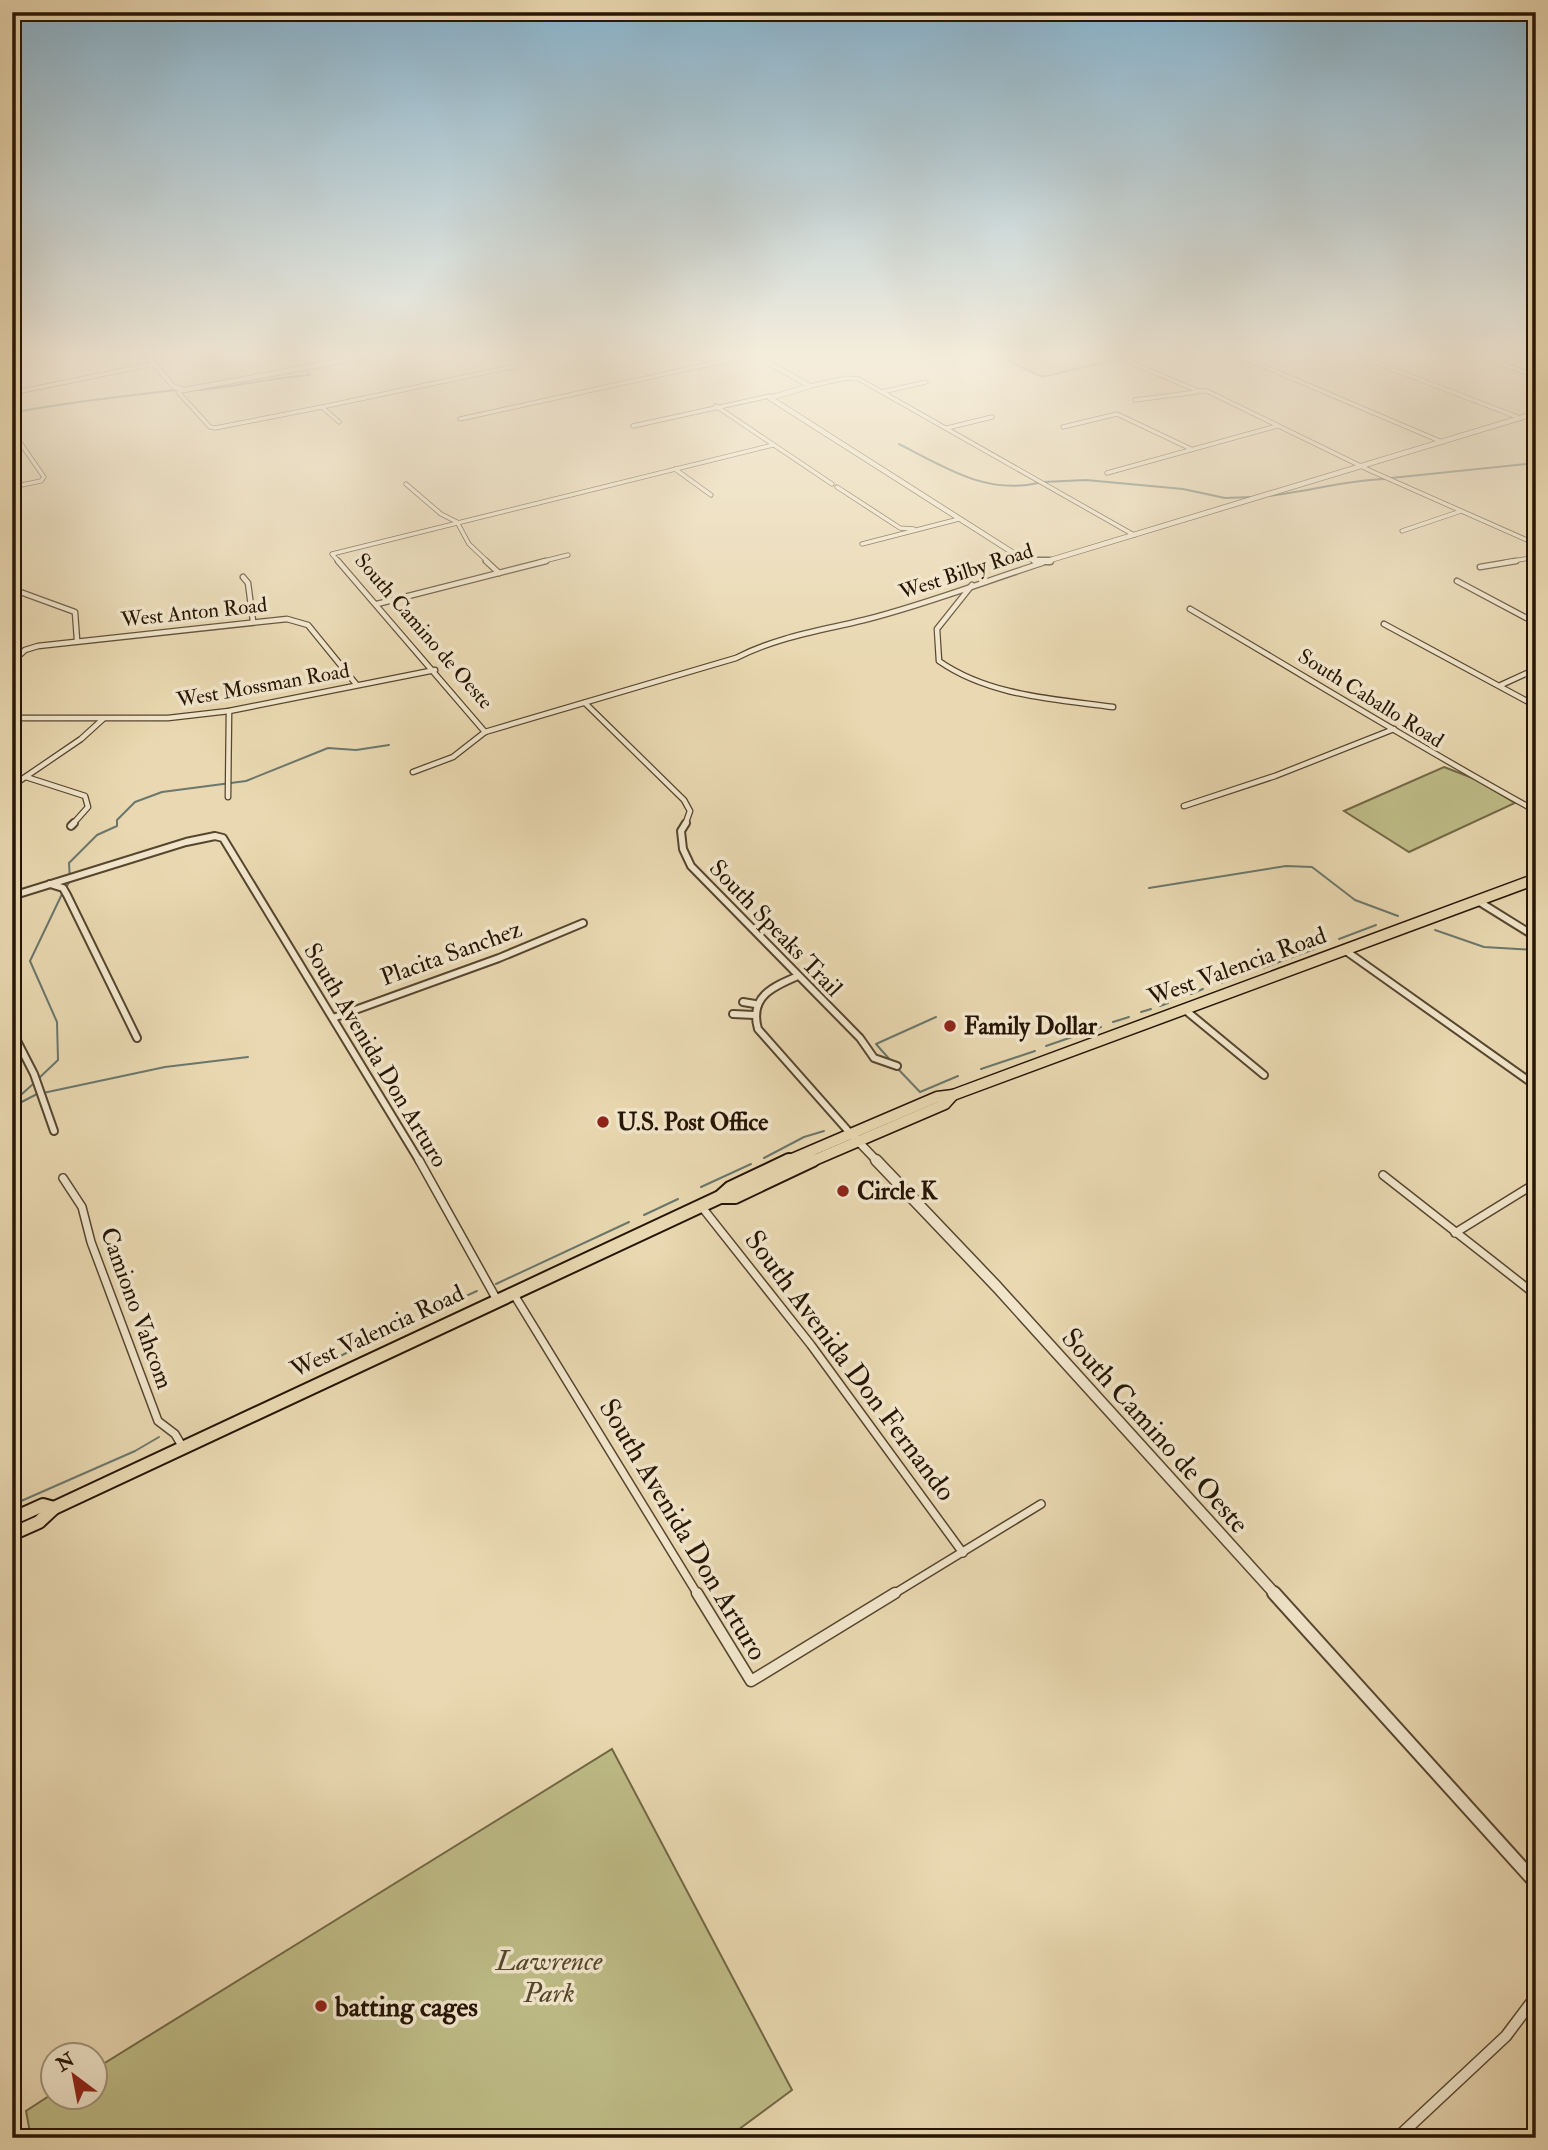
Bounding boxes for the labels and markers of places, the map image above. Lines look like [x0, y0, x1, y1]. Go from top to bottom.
place label: Family Dollar [964, 1011, 1098, 1042]
marker: Family Dollar [942, 1018, 958, 1034]
place label: U.S. Post Office [617, 1107, 768, 1138]
marker: U.S. Post Office [595, 1114, 611, 1130]
place label: Circle K [857, 1176, 938, 1207]
marker: Circle K [835, 1183, 851, 1199]
place label: batting cages [334, 1990, 478, 2025]
marker: batting cages [313, 1998, 329, 2014]

